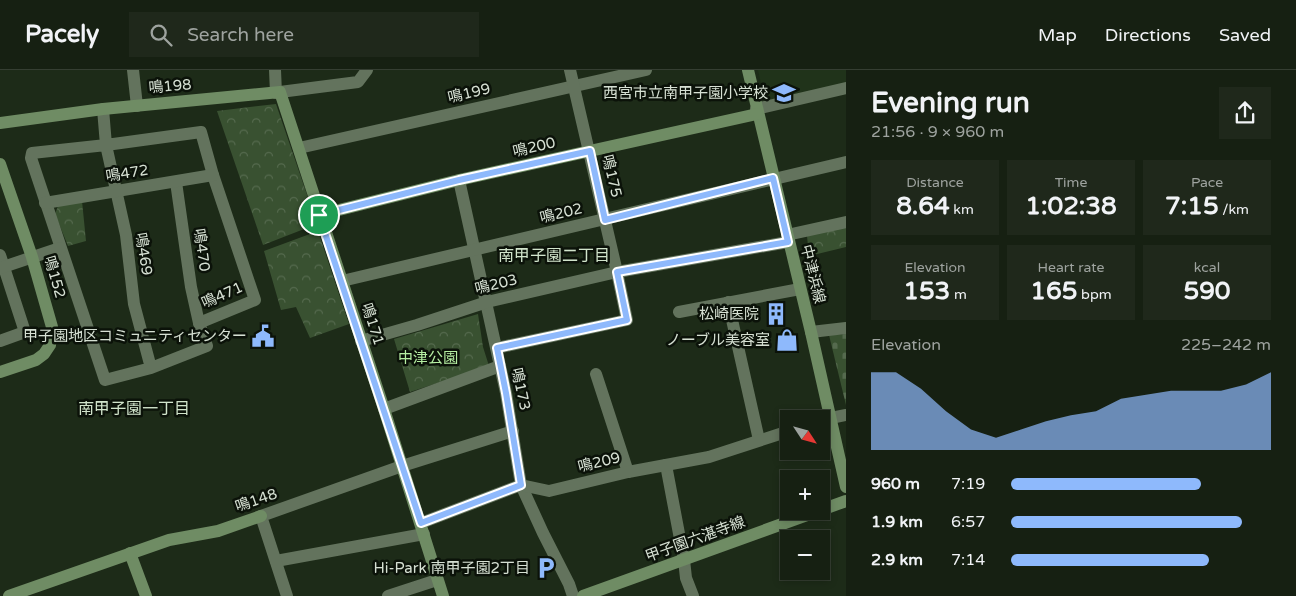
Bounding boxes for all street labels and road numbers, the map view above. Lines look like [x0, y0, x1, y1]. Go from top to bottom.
street label: 鳴198 [148, 75, 192, 97]
street label: 鳴199 [446, 79, 492, 107]
street label: 鳴200 [511, 133, 557, 161]
street label: 鳴175 [598, 153, 626, 199]
street label: 鳴472 [104, 161, 150, 185]
street label: 鳴202 [538, 199, 584, 227]
street label: 鳴470 [190, 227, 214, 273]
street label: 鳴469 [132, 231, 156, 277]
street label: 中津浜線 [797, 243, 829, 305]
street label: 鳴152 [40, 254, 70, 300]
street label: 鳴203 [473, 270, 519, 298]
street label: 鳴471 [199, 278, 245, 312]
street label: 鳴171 [358, 301, 388, 347]
street label: 鳴173 [508, 366, 534, 412]
street label: 鳴209 [576, 448, 622, 476]
street label: 鳴148 [233, 484, 279, 516]
street label: 甲子園六湛寺線 [643, 513, 747, 565]

